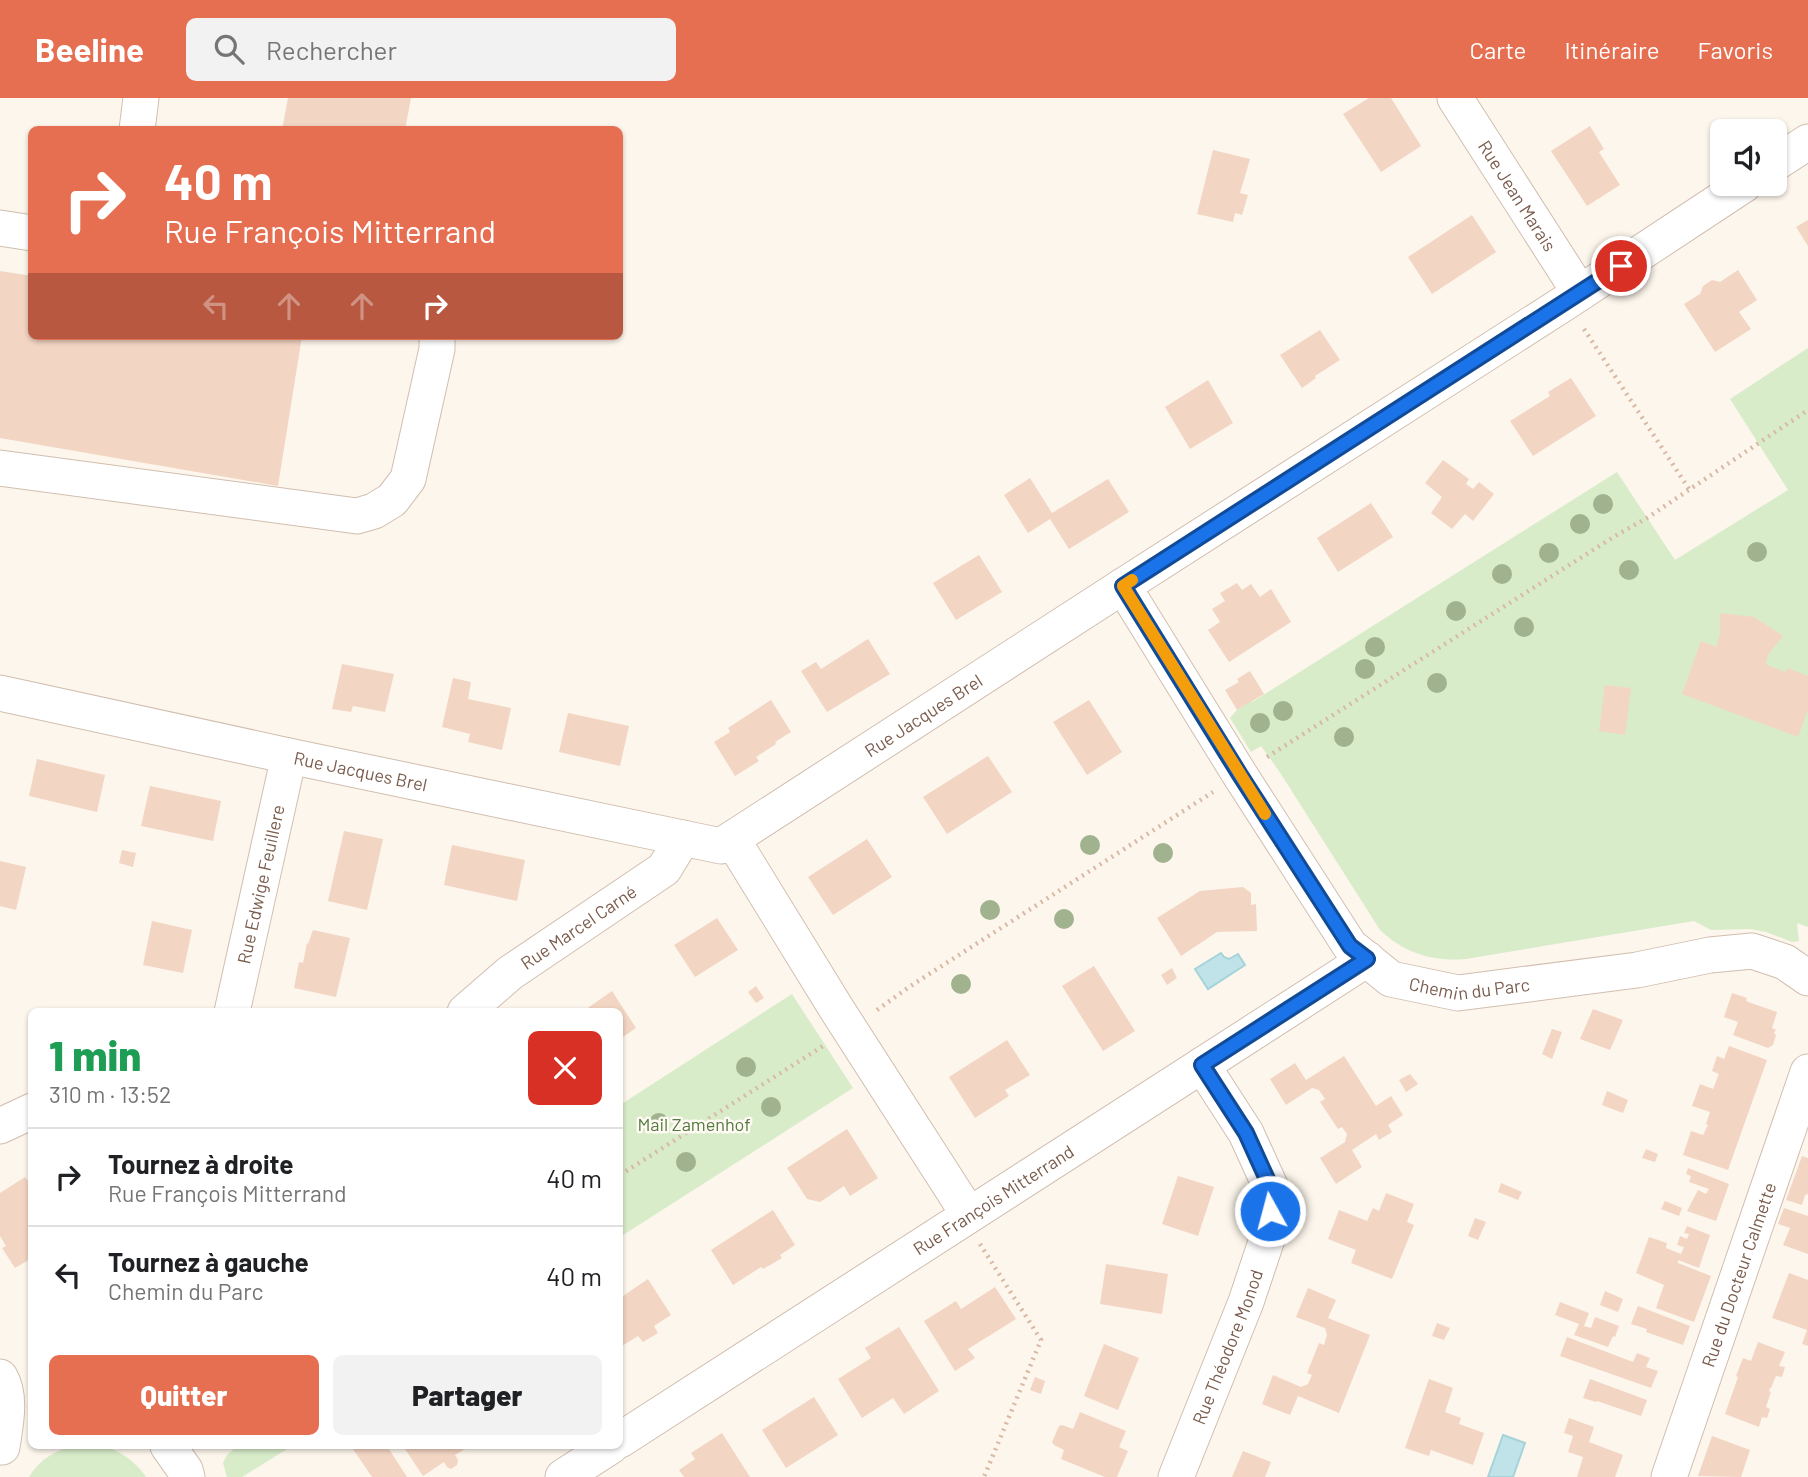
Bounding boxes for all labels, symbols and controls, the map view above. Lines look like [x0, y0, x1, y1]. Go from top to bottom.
search box [186, 18, 676, 81]
text: Beeline [35, 29, 144, 69]
icon: search [210, 30, 248, 68]
text: Rechercher [266, 34, 397, 65]
text: Carte [1470, 35, 1526, 64]
text: Itinéraire [1564, 35, 1660, 64]
text: Favoris [1698, 35, 1773, 64]
map controls [1710, 119, 1787, 196]
button: sound [1710, 119, 1787, 196]
street label: Rue Jean Marais [1474, 136, 1561, 255]
text: 40 m [164, 151, 272, 210]
icon: right [49, 154, 140, 245]
text: Rue François Mitterrand [164, 211, 496, 249]
pin [1591, 236, 1651, 296]
icon: arrive [1602, 247, 1640, 285]
icon: left [197, 287, 235, 325]
icon: ahead [270, 287, 308, 325]
icon: ahead [343, 287, 381, 325]
icon: right [416, 287, 454, 325]
street label: Rue Jacques Brel [860, 669, 986, 761]
street label: Rue Jacques Brel [292, 746, 429, 796]
street label: Rue Edwige Feuillere [232, 802, 289, 966]
street label: Rue Marcel Carné [516, 880, 640, 974]
street label: Chemin du Parc [1407, 972, 1531, 1004]
text: 1 min [49, 1029, 141, 1079]
button: close [528, 1031, 602, 1105]
text: 310 m · 13:52 [49, 1080, 171, 1108]
park label: Mail Zamenhof [637, 1113, 751, 1135]
street label: Rue François Mitterrand [909, 1140, 1078, 1259]
text: Tournez à droite [108, 1148, 293, 1179]
icon: right [49, 1158, 87, 1196]
text: 40 m [546, 1162, 602, 1193]
position arrow [1233, 1174, 1307, 1248]
text: Rue François Mitterrand [108, 1179, 347, 1207]
street label: Rue du Docteur Calmette [1697, 1179, 1780, 1370]
text: Tournez à gauche [108, 1246, 309, 1277]
icon: left [49, 1256, 87, 1294]
text: 40 m [546, 1260, 602, 1291]
street label: Rue Théodore Monod [1187, 1267, 1267, 1427]
text: Chemin du Parc [108, 1277, 263, 1305]
button: Quitter [49, 1355, 319, 1435]
button: Partager [333, 1355, 602, 1435]

